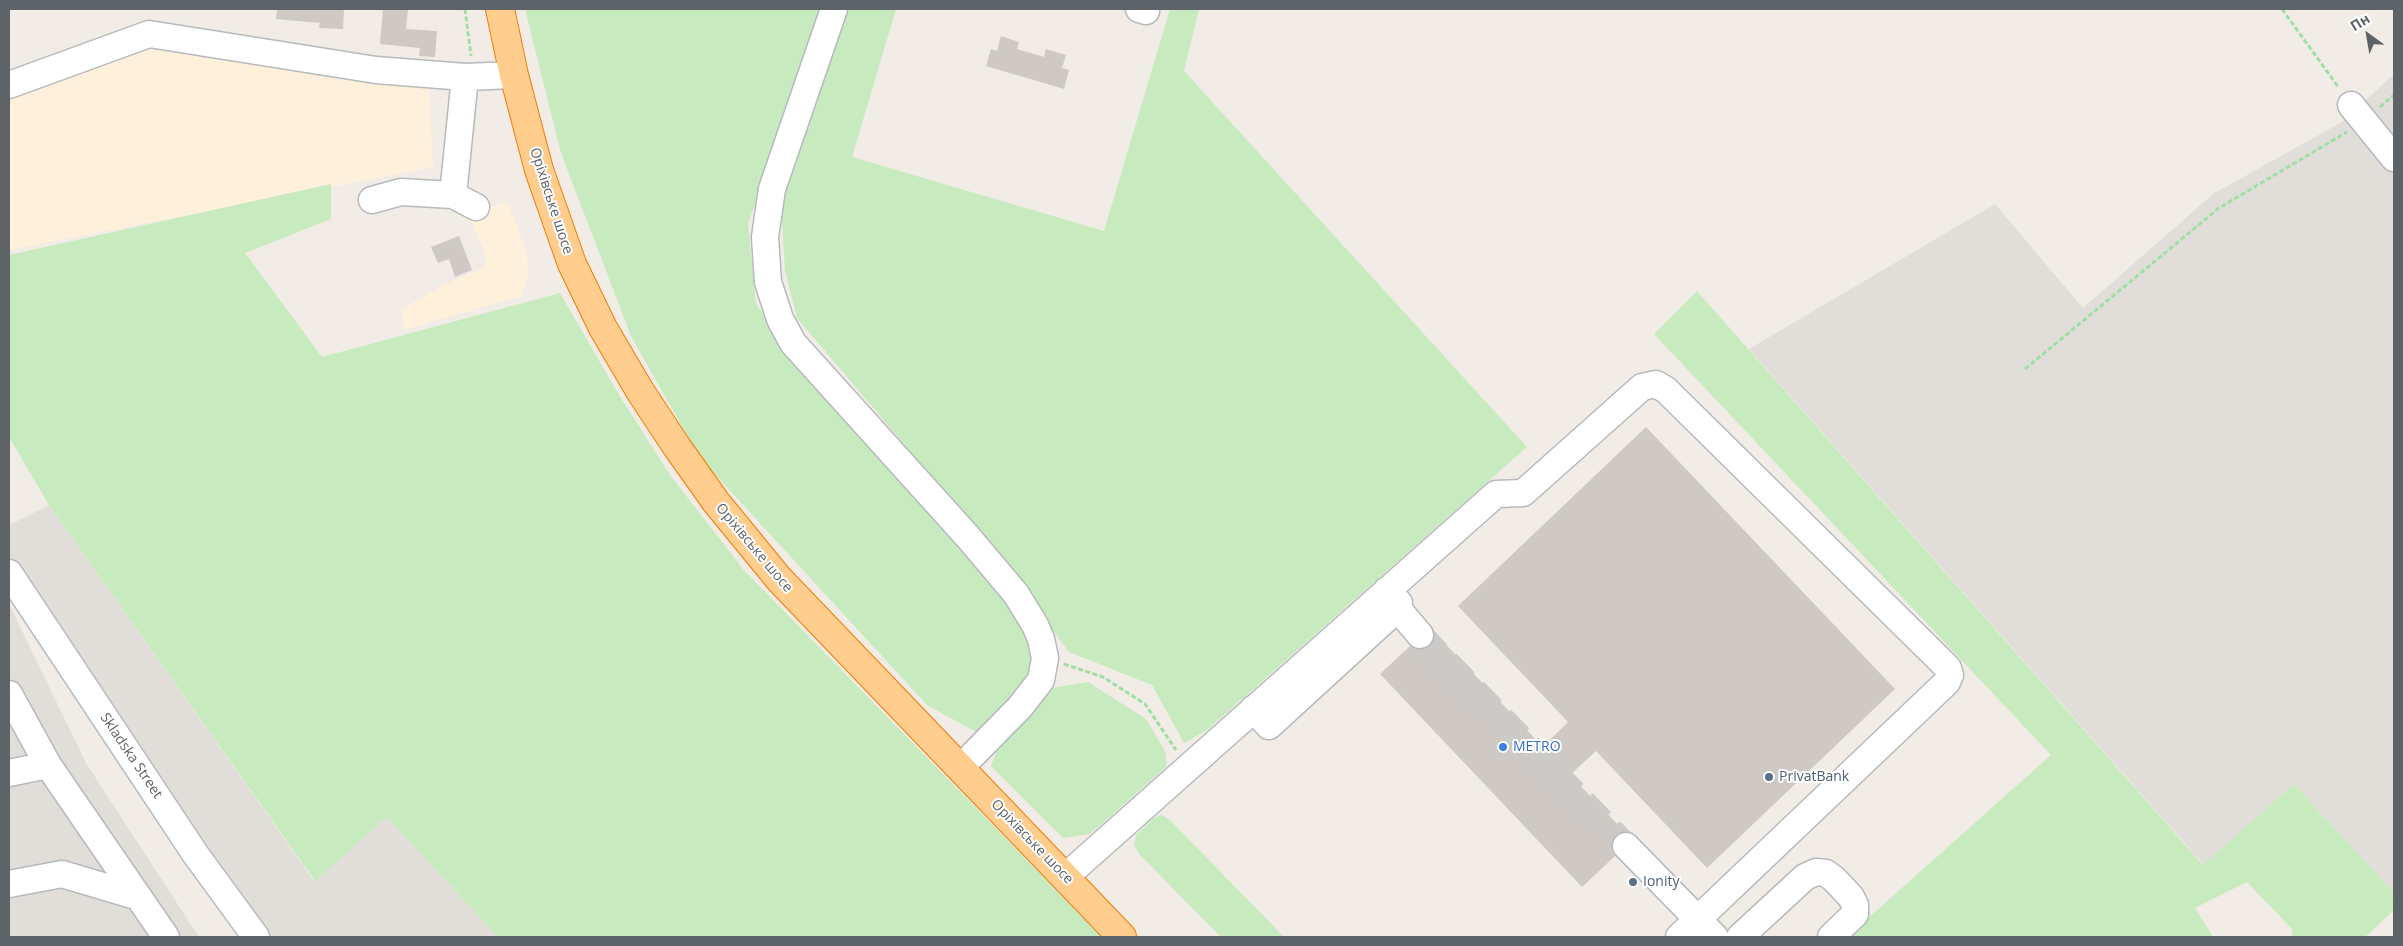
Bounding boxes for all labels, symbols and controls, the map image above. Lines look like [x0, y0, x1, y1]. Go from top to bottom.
text: Пн [2346, 9, 2373, 35]
north arrow [2343, 10, 2393, 60]
street label: Оріхівське шосе [526, 146, 576, 256]
street label: Оріхівське шосе [712, 500, 796, 596]
street label: Skladska Street [96, 710, 166, 802]
place label: METRO [1513, 739, 1561, 755]
marker: METRO [1497, 741, 1509, 753]
place label: PrivatBank [1779, 769, 1849, 785]
marker: PrivatBank [1763, 771, 1775, 783]
street label: Оріхівське шосе [987, 796, 1077, 888]
place label: Ionity [1643, 874, 1679, 890]
marker: Ionity [1627, 876, 1639, 888]

